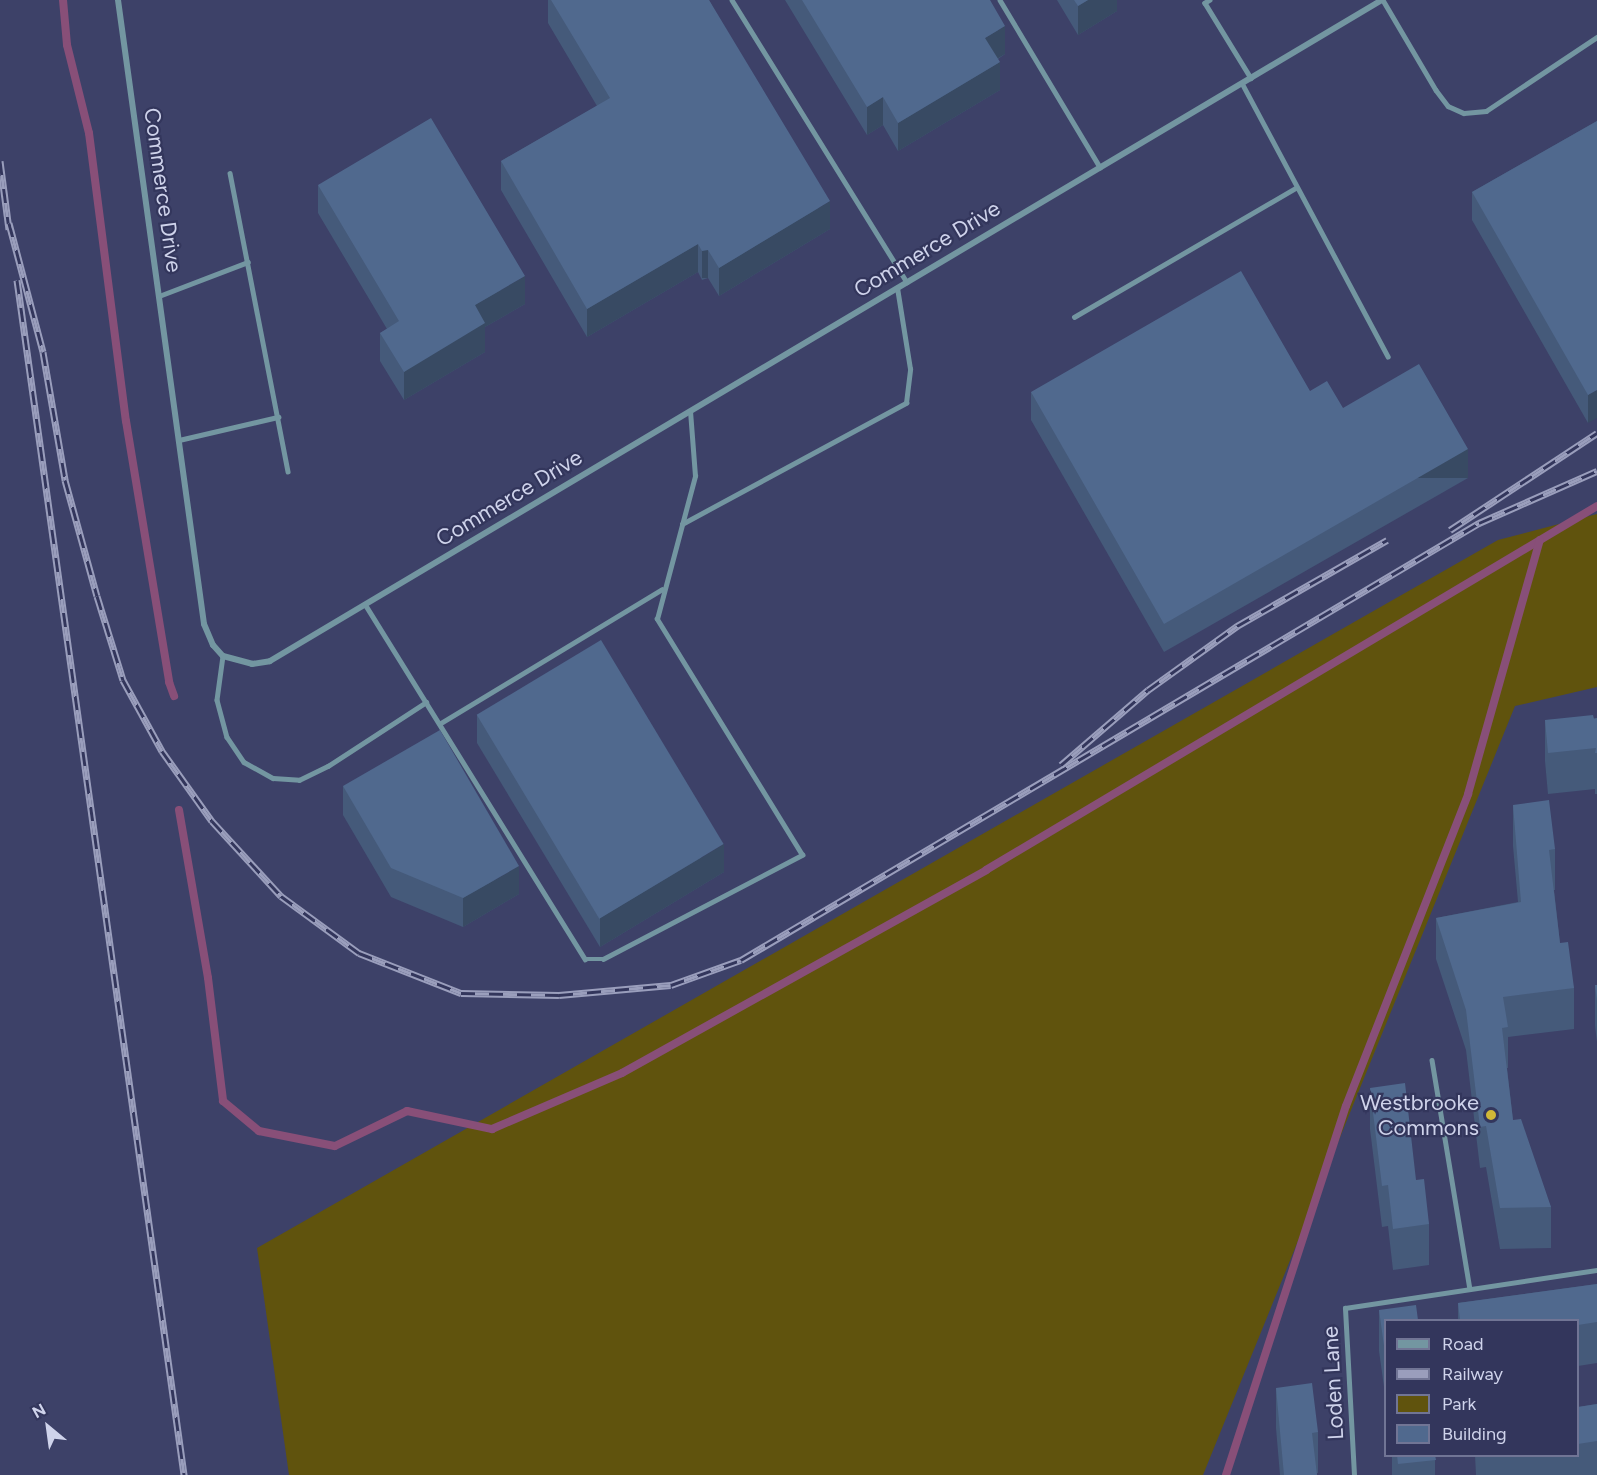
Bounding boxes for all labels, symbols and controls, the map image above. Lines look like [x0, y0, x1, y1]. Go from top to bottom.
street label: Commerce Drive [138, 106, 188, 274]
street label: Commerce Drive [849, 195, 1005, 303]
street label: Commerce Drive [431, 444, 587, 552]
place label: Westbrooke Commons [1360, 1089, 1479, 1140]
marker: Westbrooke Commons [1484, 1108, 1498, 1122]
legend [1384, 1319, 1579, 1457]
street label: Loden Lane [1317, 1326, 1349, 1440]
text: Road [1442, 1333, 1483, 1355]
text: Railway [1442, 1363, 1503, 1385]
text: Park [1442, 1393, 1476, 1415]
north arrow [18, 1397, 78, 1457]
text: N [29, 1400, 49, 1422]
text: Building [1442, 1423, 1507, 1445]

